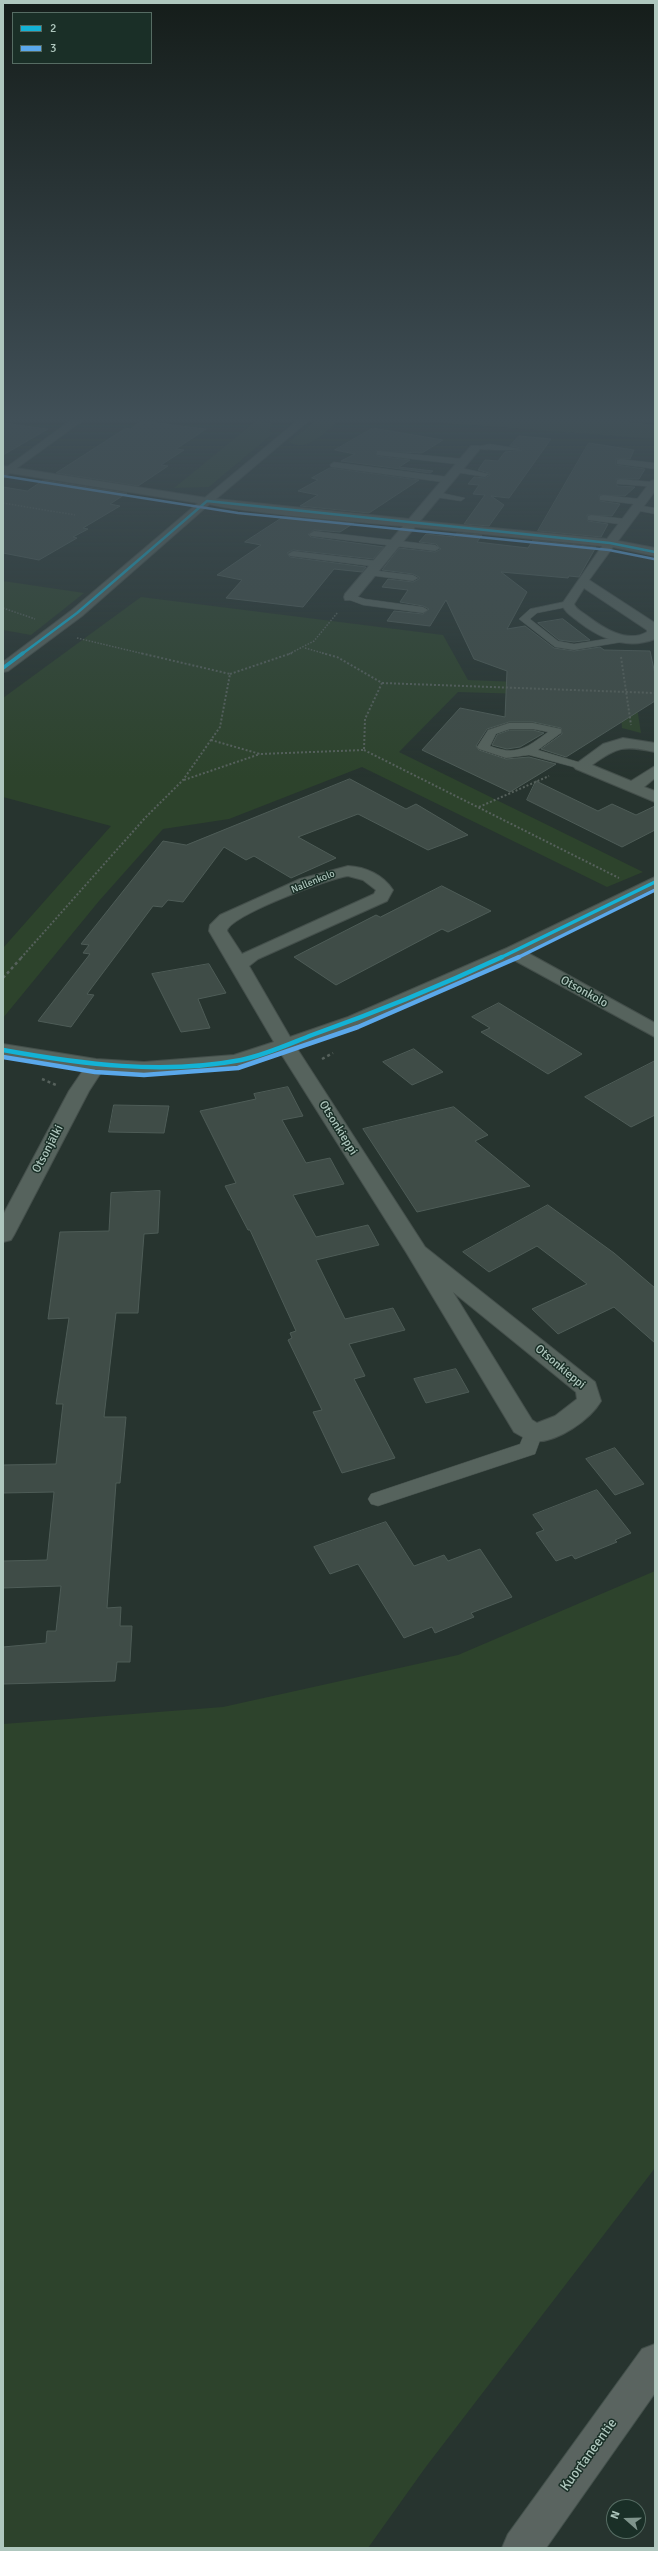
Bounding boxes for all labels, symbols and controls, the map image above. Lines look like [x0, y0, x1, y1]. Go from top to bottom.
legend [12, 12, 152, 64]
text: 2 [50, 21, 56, 36]
text: 3 [50, 41, 56, 56]
street label: Nallenkolo [289, 868, 337, 896]
street label: Otsonkolo [558, 973, 610, 1011]
street label: Otsonkieppi [316, 1098, 360, 1158]
street label: Otsonjälki [29, 1123, 67, 1175]
street label: Otsonkieppi [532, 1342, 588, 1392]
street label: Kuortaneentie [557, 2415, 621, 2495]
north arrow [606, 2499, 646, 2539]
text: N [608, 2509, 623, 2521]

